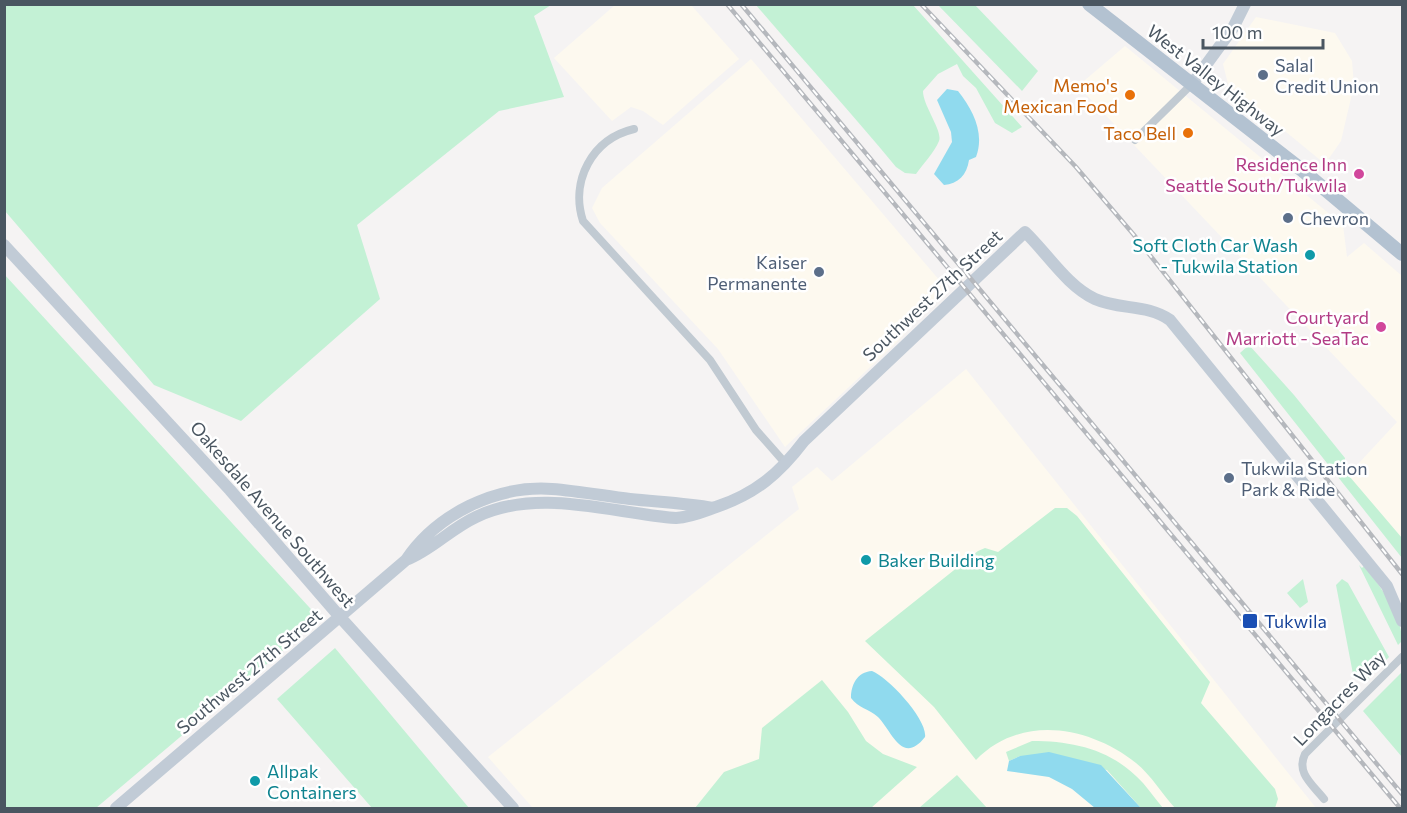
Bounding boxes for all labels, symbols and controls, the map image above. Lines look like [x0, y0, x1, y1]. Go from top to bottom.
scale bar [1203, 12, 1323, 50]
street label: West Valley Highway [1143, 20, 1289, 140]
text: 100 m [1212, 21, 1262, 43]
place label: Salal Credit Union [1275, 54, 1379, 97]
marker: Salal Credit Union [1256, 68, 1270, 82]
place label: Memo's Mexican Food [1003, 74, 1118, 117]
marker: Memo's Mexican Food [1123, 88, 1137, 102]
place label: Taco Bell [1103, 122, 1176, 144]
marker: Taco Bell [1181, 126, 1195, 140]
place label: Residence Inn Seattle South/Tukwila [1165, 153, 1347, 196]
marker: Residence Inn Seattle South/Tukwila [1352, 167, 1366, 181]
place label: Chevron [1300, 207, 1369, 229]
marker: Chevron [1281, 211, 1295, 225]
street label: Southwest 27th Street [858, 225, 1006, 365]
place label: Soft Cloth Car Wash - Tukwila Station [1133, 234, 1298, 277]
marker: Soft Cloth Car Wash - Tukwila Station [1303, 248, 1317, 262]
place label: Kaiser Permanente [707, 251, 807, 294]
marker: Kaiser Permanente [812, 265, 826, 279]
place label: Courtyard Marriott - SeaTac [1226, 306, 1369, 349]
marker: Courtyard Marriott - SeaTac [1374, 320, 1388, 334]
street label: Oakesdale Avenue Southwest [186, 416, 360, 612]
place label: Tukwila Station Park & Ride [1241, 457, 1368, 500]
marker: Tukwila Station Park & Ride [1222, 471, 1236, 485]
place label: Baker Building [878, 549, 995, 571]
marker: Baker Building [859, 553, 873, 567]
street label: Southwest 27th Street [172, 604, 326, 738]
place label: Tukwila [1264, 610, 1327, 632]
marker: Tukwila [1241, 612, 1259, 630]
street label: Longacres Way [1288, 646, 1390, 750]
place label: Allpak Containers [267, 760, 357, 803]
marker: Allpak Containers [248, 774, 262, 788]

